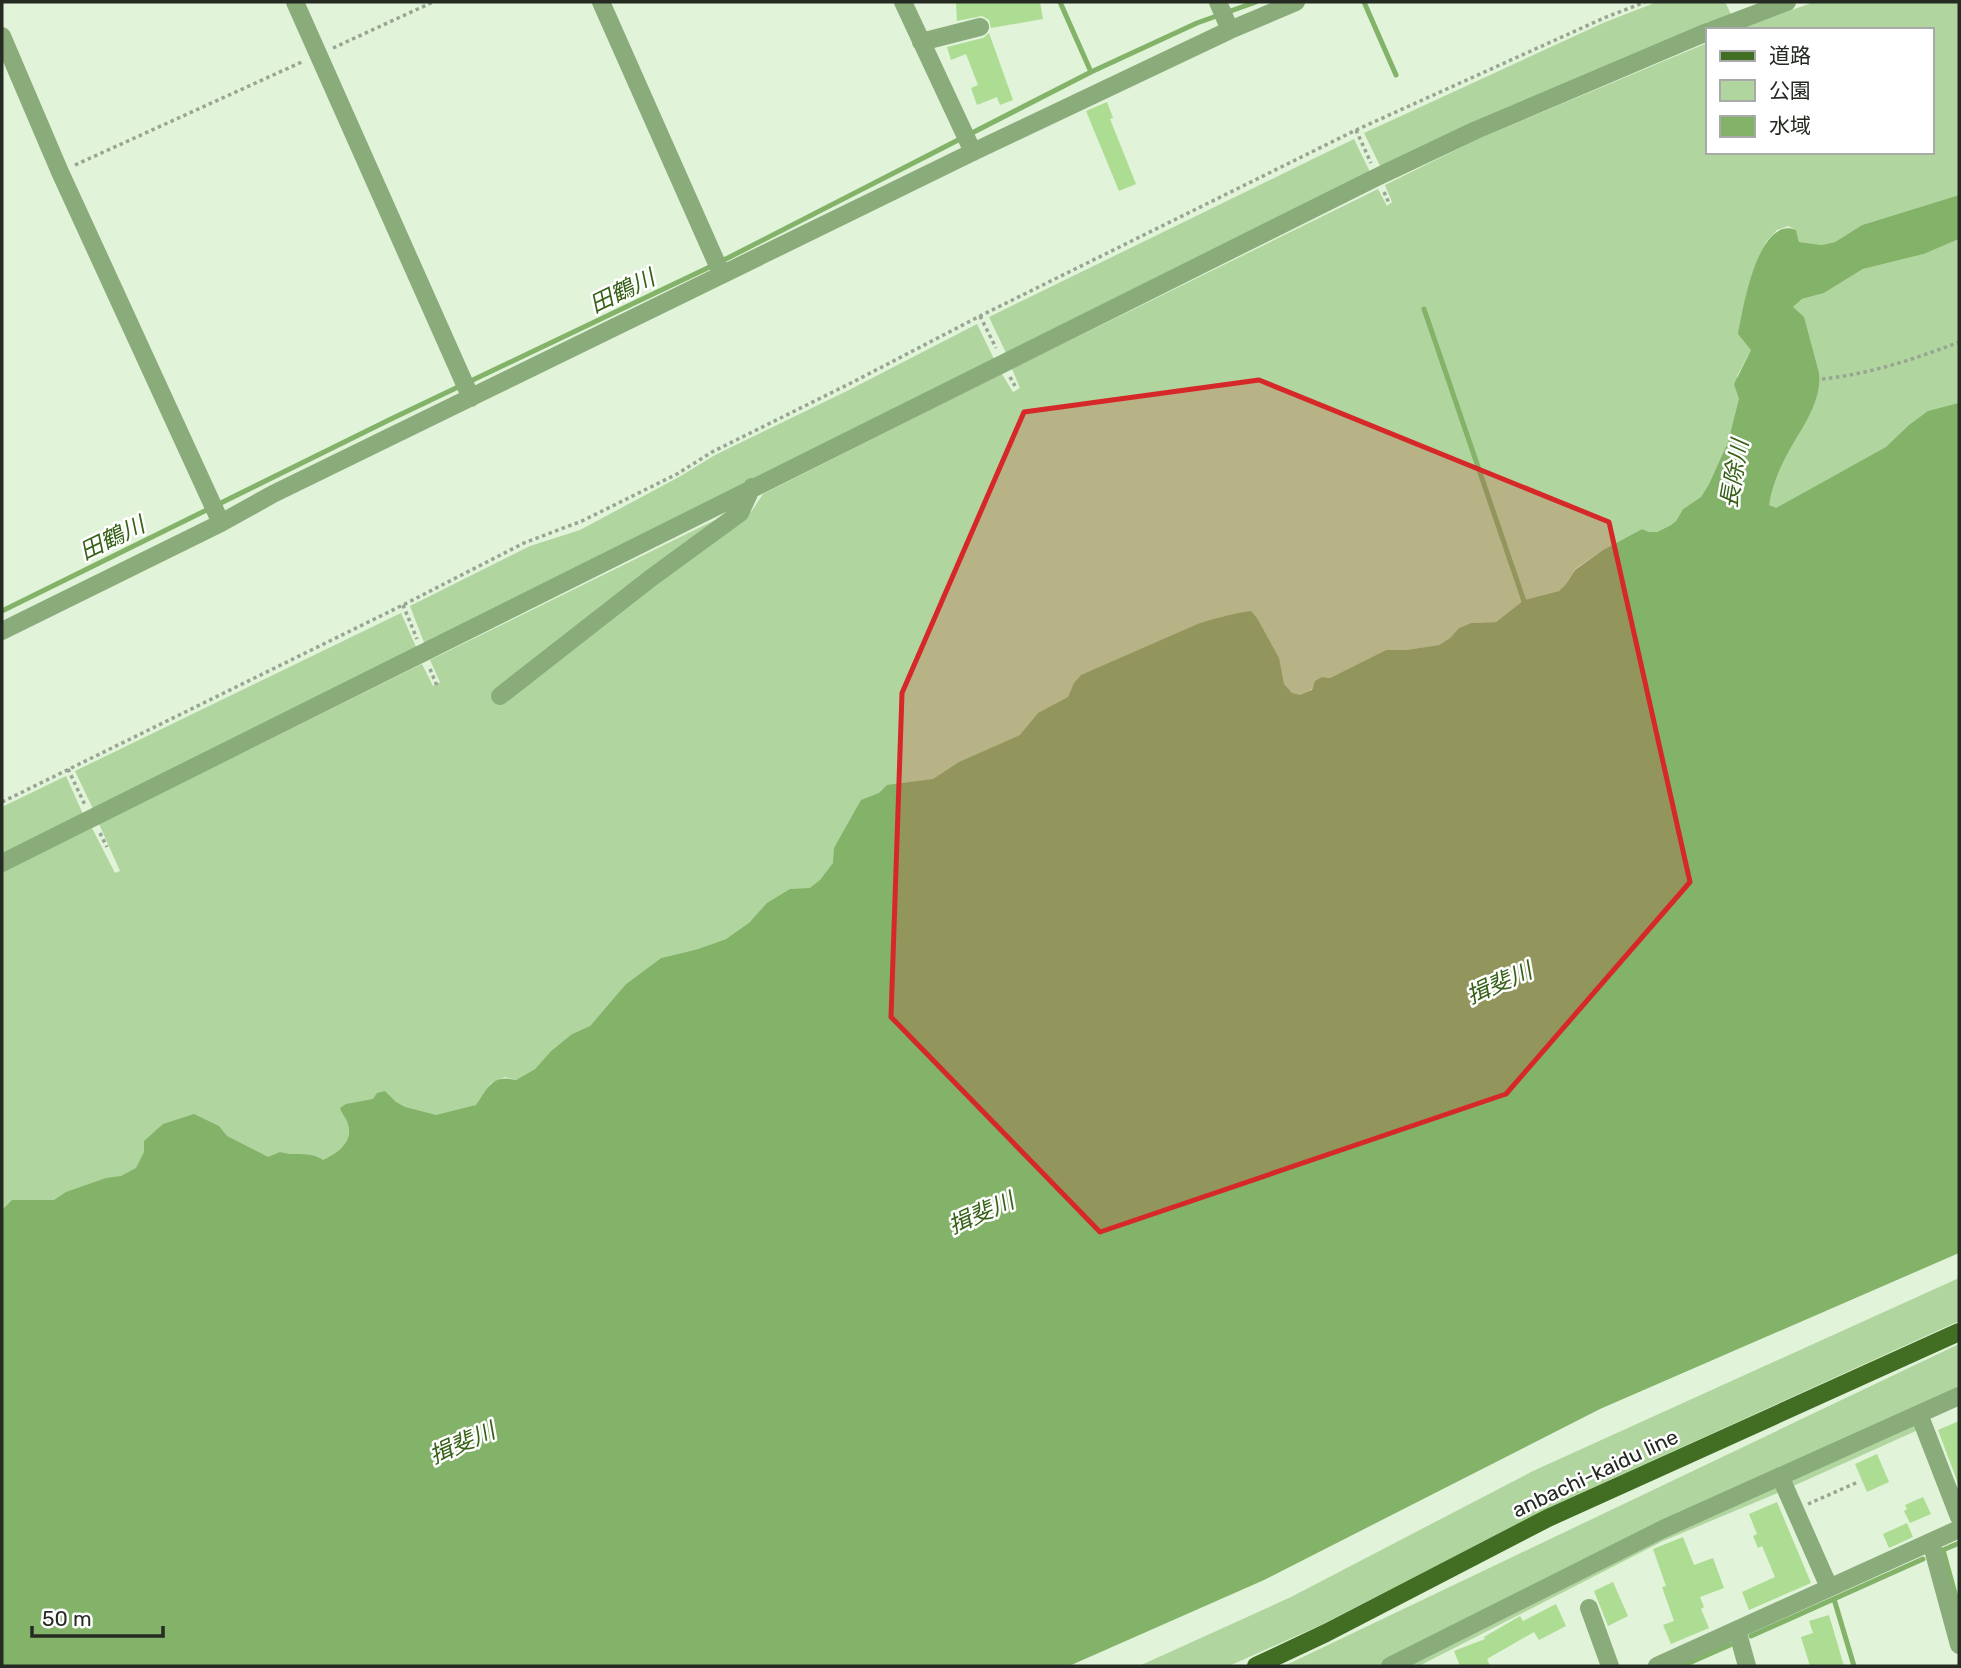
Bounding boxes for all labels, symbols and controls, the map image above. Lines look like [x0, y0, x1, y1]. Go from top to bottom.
legend [1706, 28, 1933, 154]
text: 道路 [1769, 43, 1811, 68]
text: 公園 [1769, 78, 1811, 103]
text: 水域 [1769, 113, 1811, 138]
water label: 田鶴川 [585, 262, 662, 319]
water label: 長除川 [1714, 435, 1754, 510]
water label: 田鶴川 [75, 509, 152, 566]
water label: 揖斐川 [1462, 955, 1539, 1010]
water label: 揖斐川 [944, 1185, 1021, 1240]
water label: 揖斐川 [425, 1415, 502, 1470]
street label: anbachi-kaidu line [1508, 1424, 1682, 1522]
scale bar [32, 1594, 163, 1638]
text: 50 m [42, 1606, 92, 1631]

